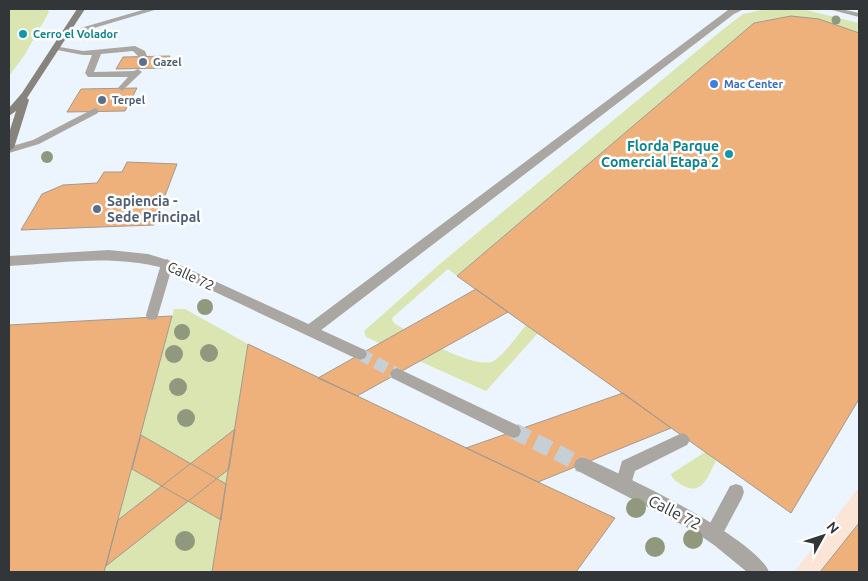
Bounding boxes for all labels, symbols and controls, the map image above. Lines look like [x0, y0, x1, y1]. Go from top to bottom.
marker: Cerro el Volador [17, 28, 29, 40]
place label: Cerro el Volador [33, 28, 118, 40]
marker: Gazel [137, 56, 149, 68]
place label: Gazel [153, 56, 182, 68]
marker: Mac Center [708, 78, 720, 90]
place label: Mac Center [724, 78, 783, 90]
marker: Terpel [96, 94, 108, 106]
place label: Terpel [112, 94, 146, 106]
place label: Florda Parque Comercial Etapa 2 [601, 138, 719, 170]
marker: Florda Parque Comercial Etapa 2 [723, 148, 735, 160]
place label: Sapiencia - Sede Principal [107, 193, 200, 225]
marker: Sapiencia - Sede Principal [91, 203, 103, 215]
street label: Calle 72 [165, 258, 217, 294]
street label: Calle 72 [646, 491, 704, 533]
north arrow [798, 511, 848, 561]
text: N [823, 518, 842, 537]

